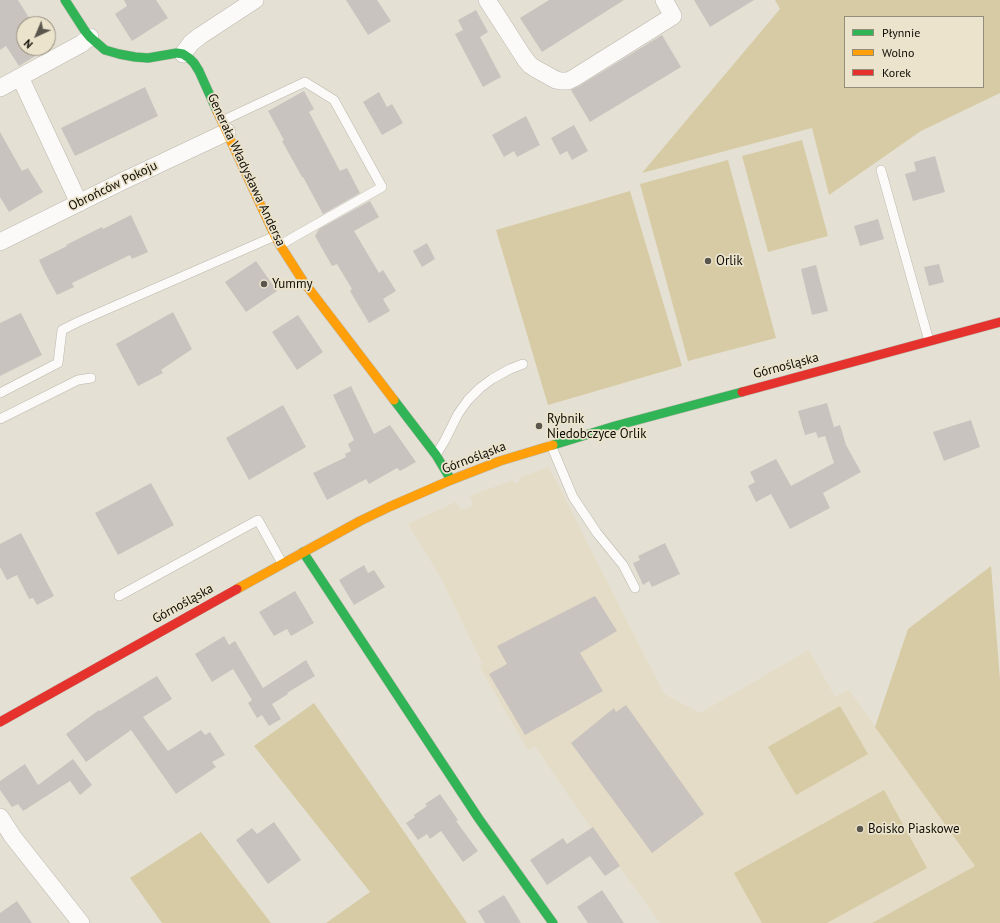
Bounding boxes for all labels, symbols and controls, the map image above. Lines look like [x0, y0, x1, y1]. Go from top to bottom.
north arrow [16, 16, 56, 56]
legend [844, 16, 984, 88]
text: Płynnie [882, 25, 920, 40]
text: N [21, 36, 36, 51]
text: Wolno [882, 45, 914, 60]
text: Korek [882, 65, 911, 80]
street label: Generała Władysława Andersa [204, 91, 288, 249]
street label: Obrońców Pokoju [66, 158, 160, 214]
place label: Orlik [716, 253, 743, 269]
marker: Orlik [703, 256, 713, 266]
place label: Yummy [272, 276, 312, 292]
marker: Yummy [259, 279, 269, 289]
street label: Górnośląska [751, 350, 821, 382]
place label: Rybnik Niedobczyce Orlik [547, 411, 647, 442]
marker: Rybnik Niedobczyce Orlik [534, 421, 544, 431]
street label: Górnośląska [440, 439, 508, 477]
street label: Górnośląska [150, 581, 216, 627]
place label: Boisko Piaskowe [868, 821, 960, 837]
marker: Boisko Piaskowe [855, 824, 865, 834]

